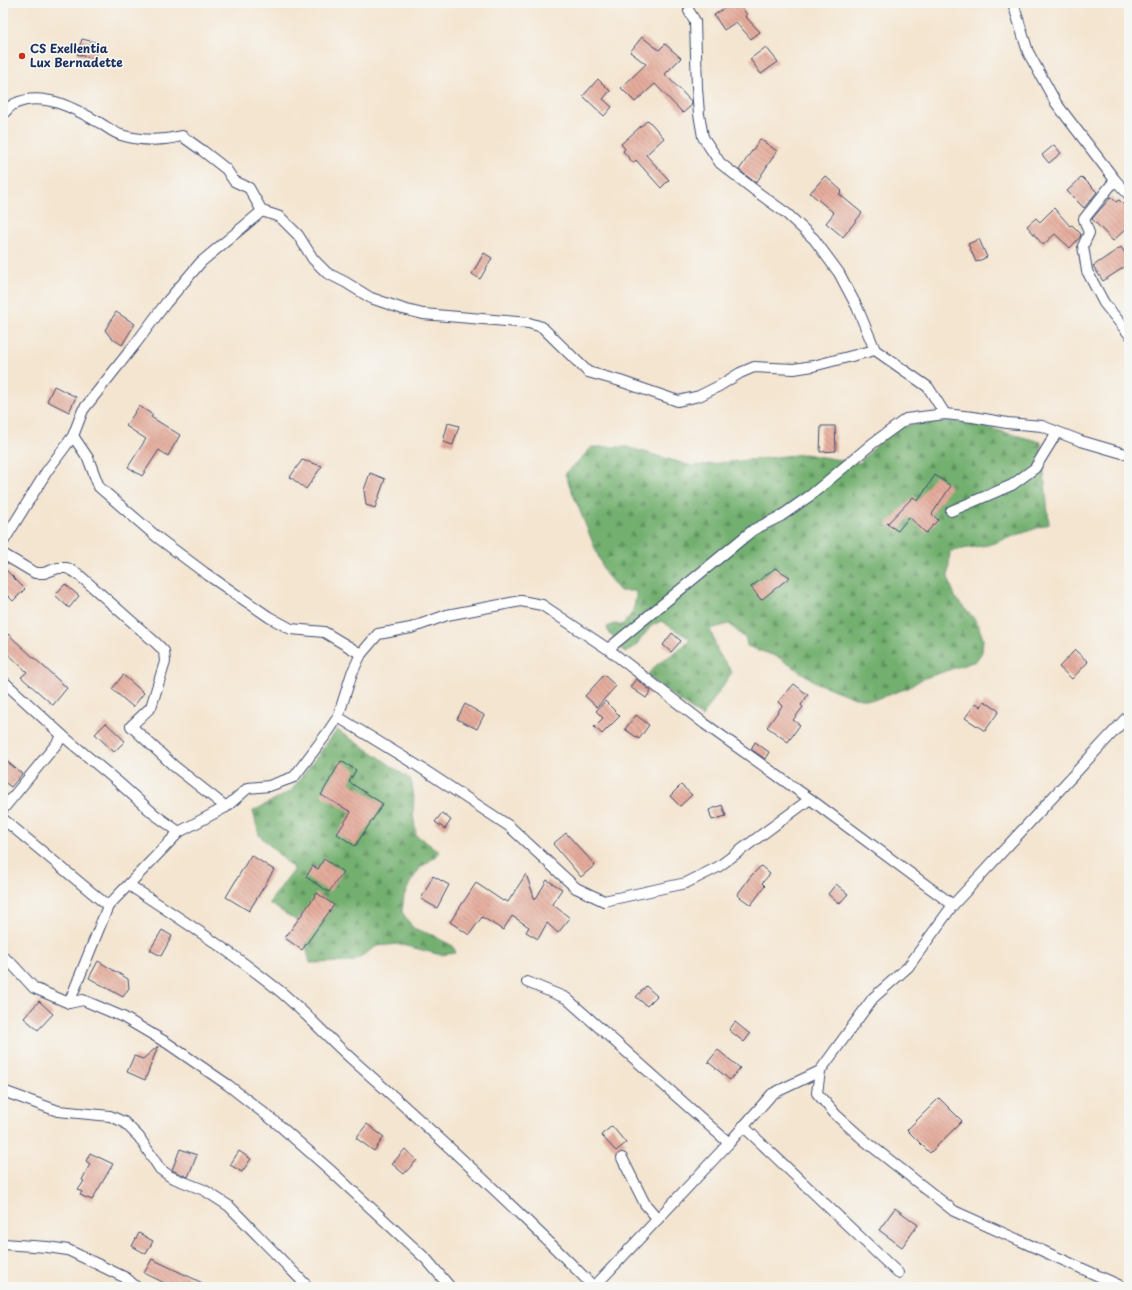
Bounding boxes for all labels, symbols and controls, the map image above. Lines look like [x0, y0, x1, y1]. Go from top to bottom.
place label: CS Exellentia Lux Bernadette [30, 39, 123, 71]
marker: CS Exellentia Lux Bernadette [17, 51, 27, 61]

